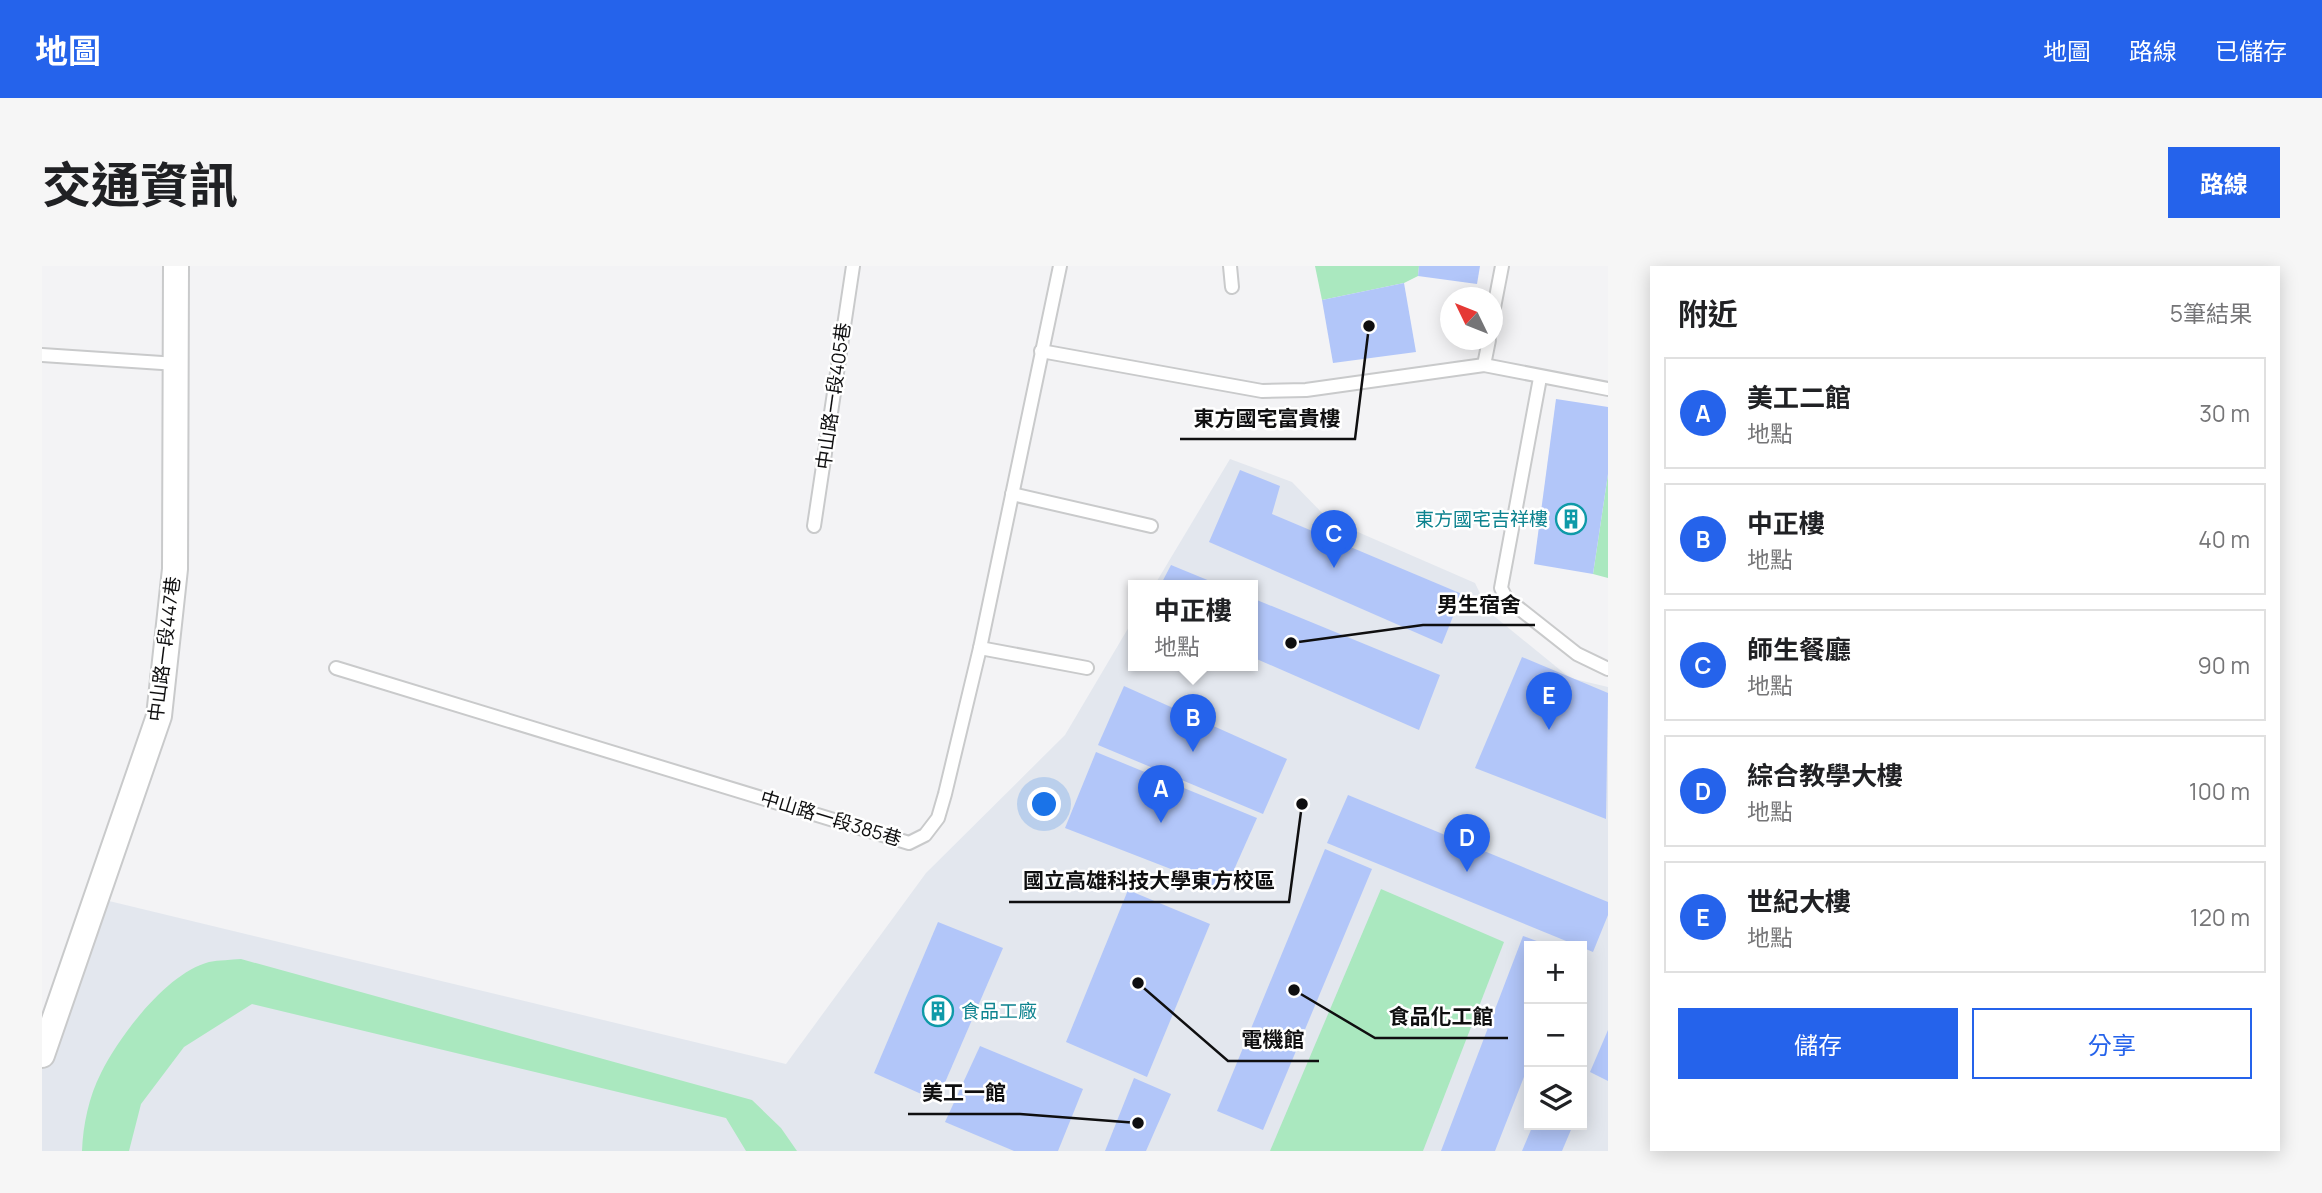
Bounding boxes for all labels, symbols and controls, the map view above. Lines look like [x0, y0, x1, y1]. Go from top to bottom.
text: 地圖 [35, 28, 101, 73]
text: 地圖 [2043, 34, 2091, 67]
text: 路線 [2129, 34, 2177, 67]
text: 已儲存 [2215, 34, 2287, 67]
button: 路線 [2168, 147, 2280, 218]
text: 交通資訊 [42, 151, 238, 218]
north arrow [1440, 287, 1503, 350]
text: 附近 [1678, 293, 1738, 334]
text: 5筆結果 [2170, 297, 2252, 329]
street label: 中山路一段405巷 [810, 321, 856, 471]
text: 美工二館 [1747, 379, 1851, 415]
callout: 東方國宅富貴樓 [1180, 397, 1355, 439]
text: A [1695, 397, 1711, 429]
text: 30 m [2199, 397, 2250, 429]
text: 東方國宅富貴樓 [1194, 404, 1341, 432]
text: 地點 [1747, 417, 1793, 449]
building icon: 東方國宅吉祥樓 [1554, 502, 1588, 536]
text: 中正樓 [1747, 505, 1825, 541]
place label: 東方國宅吉祥樓 [1415, 506, 1548, 532]
pin: C [1311, 510, 1357, 568]
text: B [1696, 523, 1710, 555]
text: 40 m [2198, 523, 2250, 555]
text: 地點 [1747, 543, 1793, 575]
street label: 中山路一段447巷 [142, 575, 186, 723]
popup [1128, 580, 1258, 671]
callout: 男生宿舍 [1423, 583, 1535, 625]
text: 男生宿舍 [1437, 590, 1521, 618]
text: 中正樓 [1154, 592, 1232, 628]
text: 地點 [1154, 630, 1200, 662]
text: 師生餐廳 [1747, 631, 1851, 667]
text: C [1695, 649, 1712, 681]
text: 90 m [2198, 649, 2250, 681]
text: 地點 [1747, 669, 1793, 701]
pin: E [1526, 672, 1572, 730]
pin: B [1170, 694, 1216, 752]
text: 綜合教學大樓 [1747, 757, 1903, 793]
pin: A [1138, 765, 1184, 823]
text: D [1695, 775, 1711, 807]
text: 100 m [2189, 775, 2250, 807]
street label: 中山路一段385巷 [757, 784, 905, 852]
your location [1027, 787, 1061, 821]
text: 地點 [1747, 795, 1793, 827]
pin: D [1444, 814, 1490, 872]
callout: 國立高雄科技大學東方校區 [1009, 860, 1289, 902]
text: 國立高雄科技大學東方校區 [1023, 866, 1275, 894]
text: 世紀大樓 [1747, 883, 1851, 919]
text: E [1696, 901, 1710, 933]
text: 120 m [2190, 901, 2250, 933]
text: 地點 [1747, 921, 1793, 953]
map controls [1524, 941, 1587, 1130]
button: + [1524, 941, 1587, 1004]
building icon: 食品工廠 [921, 994, 955, 1028]
callout: 食品化工館 [1375, 996, 1508, 1038]
place label: 食品工廠 [961, 998, 1037, 1024]
text: 食品化工館 [1389, 1002, 1494, 1030]
button: − [1524, 1004, 1587, 1067]
button: 儲存 [1678, 1008, 1958, 1079]
button: 分享 [1972, 1008, 2252, 1079]
callout: 電機館 [1228, 1019, 1319, 1061]
text: 電機館 [1242, 1025, 1305, 1053]
button: layers [1524, 1067, 1587, 1130]
callout: 美工一館 [908, 1072, 1020, 1114]
text: 美工一館 [922, 1078, 1006, 1106]

